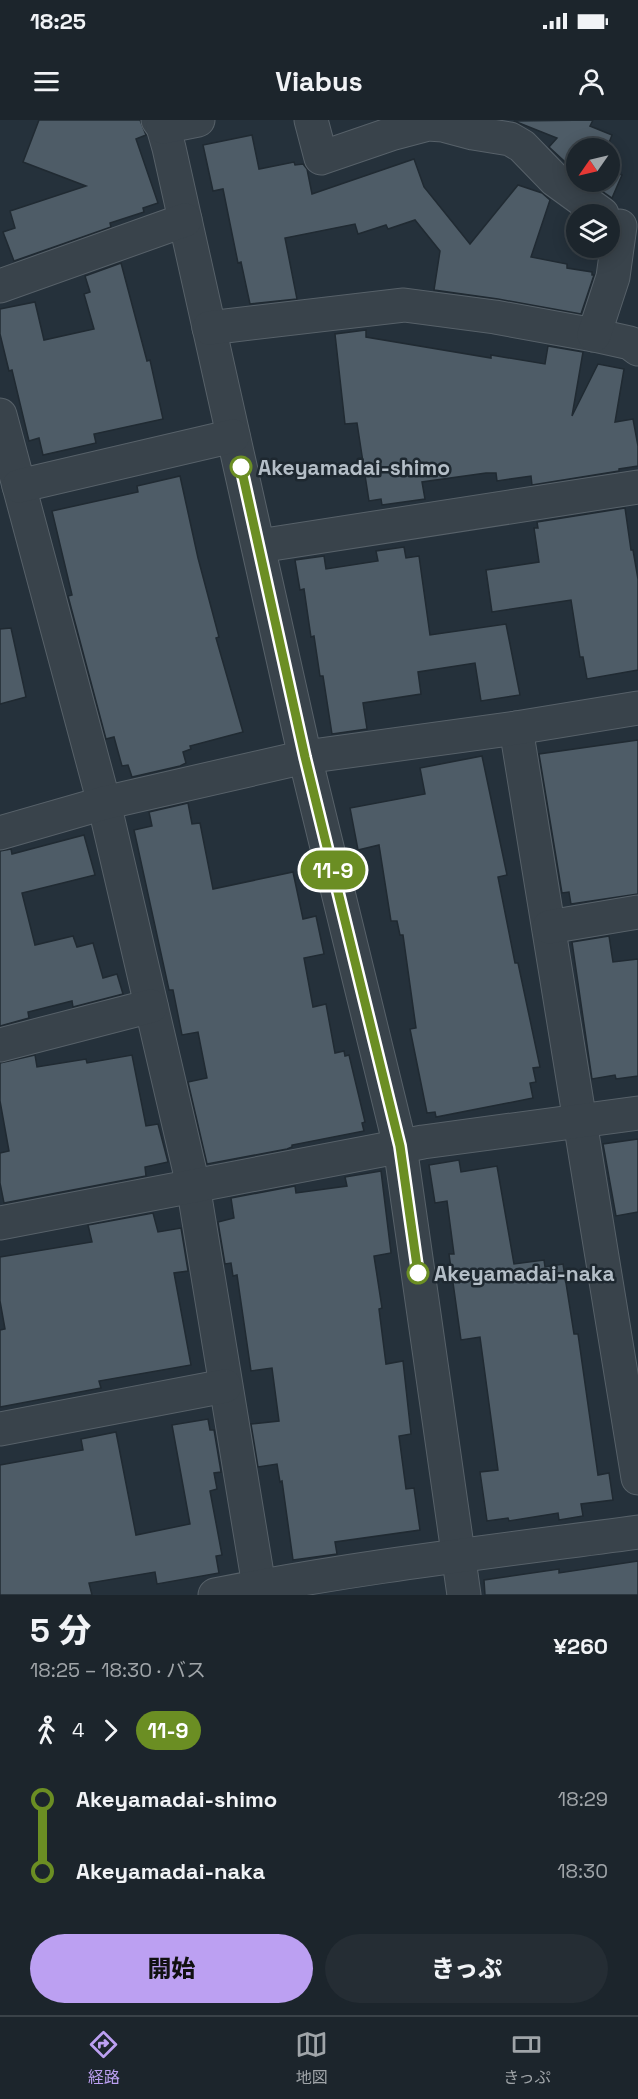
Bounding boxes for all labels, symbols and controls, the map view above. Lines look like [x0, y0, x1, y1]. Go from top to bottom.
text: 18:25 [30, 7, 86, 35]
text: Viabus [275, 64, 363, 99]
icon: menu [30, 65, 63, 98]
icon: person [575, 65, 608, 98]
north arrow [566, 138, 620, 192]
map controls [566, 138, 620, 258]
button: layers [566, 204, 620, 258]
place label: Akeyamadai-shimo [258, 454, 450, 481]
marker: Akeyamadai-shimo [230, 456, 252, 478]
line badge: 11-9 [291, 850, 375, 890]
text: 11-9 [312, 857, 354, 884]
place label: Akeyamadai-naka [434, 1260, 615, 1287]
marker: Akeyamadai-naka [407, 1262, 429, 1284]
text: 5 分 [30, 1610, 91, 1652]
text: ¥260 [553, 1632, 608, 1660]
text: 18:25 – 18:30 · バス [30, 1657, 206, 1683]
icon: walk [30, 1714, 63, 1747]
icon: forward [94, 1714, 127, 1747]
text: 4 [72, 1717, 85, 1743]
text: 11-9 [148, 1717, 189, 1744]
text: Akeyamadai-shimo [76, 1785, 277, 1813]
text: 18:29 [558, 1786, 608, 1812]
text: Akeyamadai-naka [76, 1857, 265, 1885]
text: 18:30 [557, 1858, 608, 1884]
button: 開始 [30, 1934, 313, 2003]
button: きっぷ [325, 1934, 608, 2003]
tab: 経路 [87, 2028, 120, 2088]
tab: 地図 [295, 2028, 328, 2088]
tab: きっぷ [503, 2028, 551, 2088]

